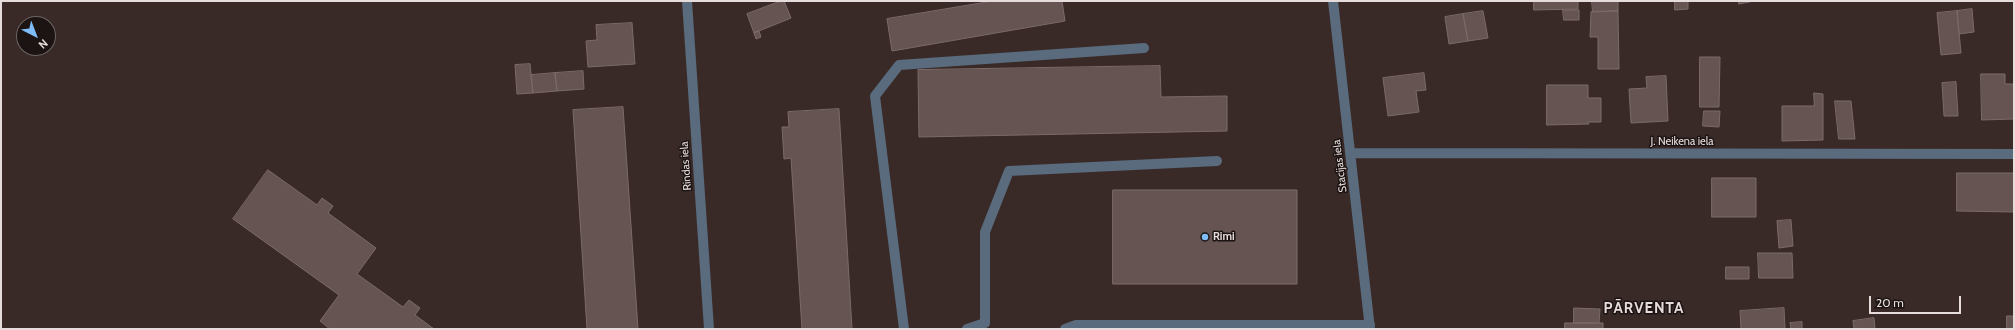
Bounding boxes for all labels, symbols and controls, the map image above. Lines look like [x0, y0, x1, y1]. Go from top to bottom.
north arrow [16, 16, 56, 56]
text: N [36, 36, 51, 52]
street label: J. Neikena iela [1650, 135, 1714, 149]
street label: Stacijas iela [1330, 139, 1350, 193]
street label: Rindas iela [678, 141, 694, 191]
place label: Rimi [1213, 230, 1235, 244]
marker: Rimi [1200, 232, 1210, 242]
scale bar [1871, 288, 1963, 314]
text: 20 m [1876, 295, 1904, 310]
district label: PĀRVENTA [1604, 300, 1684, 318]

